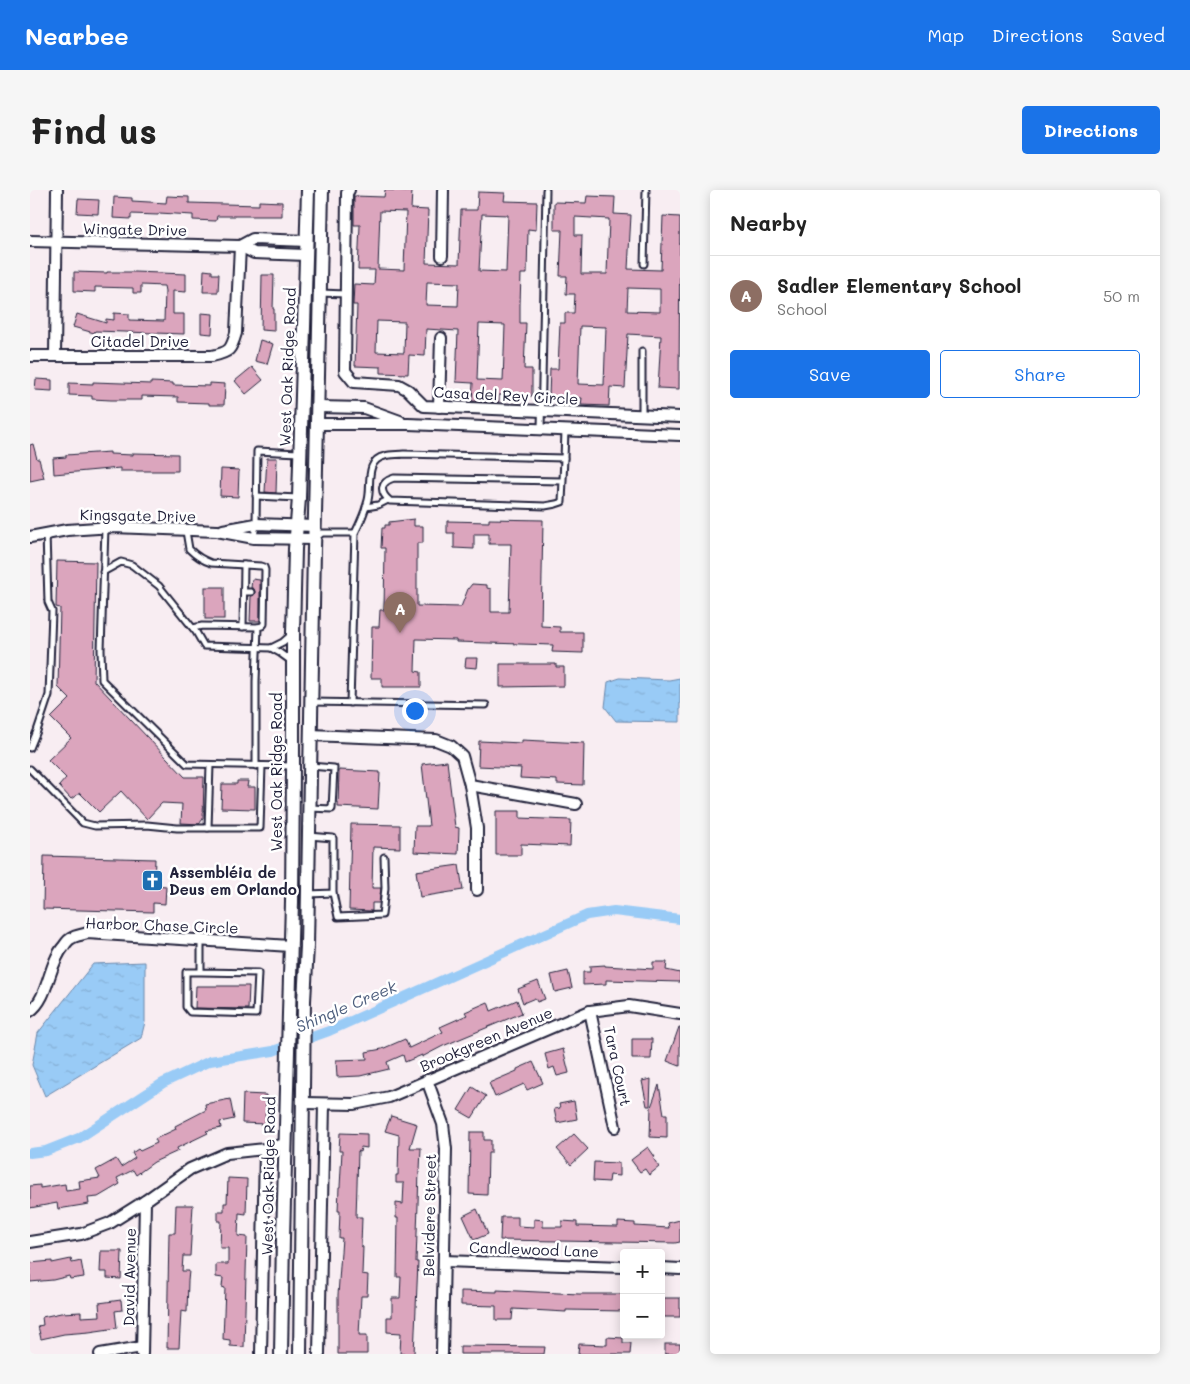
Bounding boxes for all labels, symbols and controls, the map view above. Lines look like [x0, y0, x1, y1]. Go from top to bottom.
text: Nearbee [25, 20, 129, 51]
text: Map [927, 23, 964, 47]
text: Directions [992, 23, 1084, 47]
text: Saved [1112, 23, 1165, 47]
button: Directions [1022, 106, 1160, 154]
text: Find us [30, 107, 157, 153]
text: Nearby [730, 209, 807, 236]
street label: Wingate Drive [83, 218, 187, 240]
text: Sadler Elementary School [777, 273, 1021, 298]
text: A [740, 285, 752, 306]
text: 50 m [1103, 285, 1140, 306]
street label: West Oak Ridge Road [274, 287, 300, 447]
text: School [777, 298, 827, 319]
street label: Citadel Drive [91, 331, 189, 351]
button: Save [730, 350, 930, 398]
button: Share [940, 350, 1140, 398]
street label: Casa del Rey Circle [433, 381, 579, 409]
street label: Kingsgate Drive [80, 504, 196, 526]
pin: A [384, 592, 416, 633]
street label: West Oak Ridge Road [266, 692, 286, 852]
your location [402, 698, 428, 724]
place label: Assembléia de Deus em Orlando [169, 862, 297, 899]
church icon: Assembléia de Deus em Orlando [141, 869, 165, 893]
street label: Harbor Chase Circle [85, 912, 239, 938]
water label: Shingle Creek [292, 975, 400, 1037]
street label: Brookgreen Avenue [417, 1002, 555, 1076]
street label: Tara Court [600, 1024, 636, 1108]
street label: West Oak Ridge Road [257, 1096, 279, 1256]
street label: Belvidere Street [418, 1153, 440, 1277]
street label: David Avenue [118, 1228, 140, 1326]
street label: Candlewood Lane [469, 1237, 599, 1261]
map controls [620, 1249, 665, 1339]
button: + [620, 1249, 665, 1294]
button: − [620, 1294, 665, 1339]

